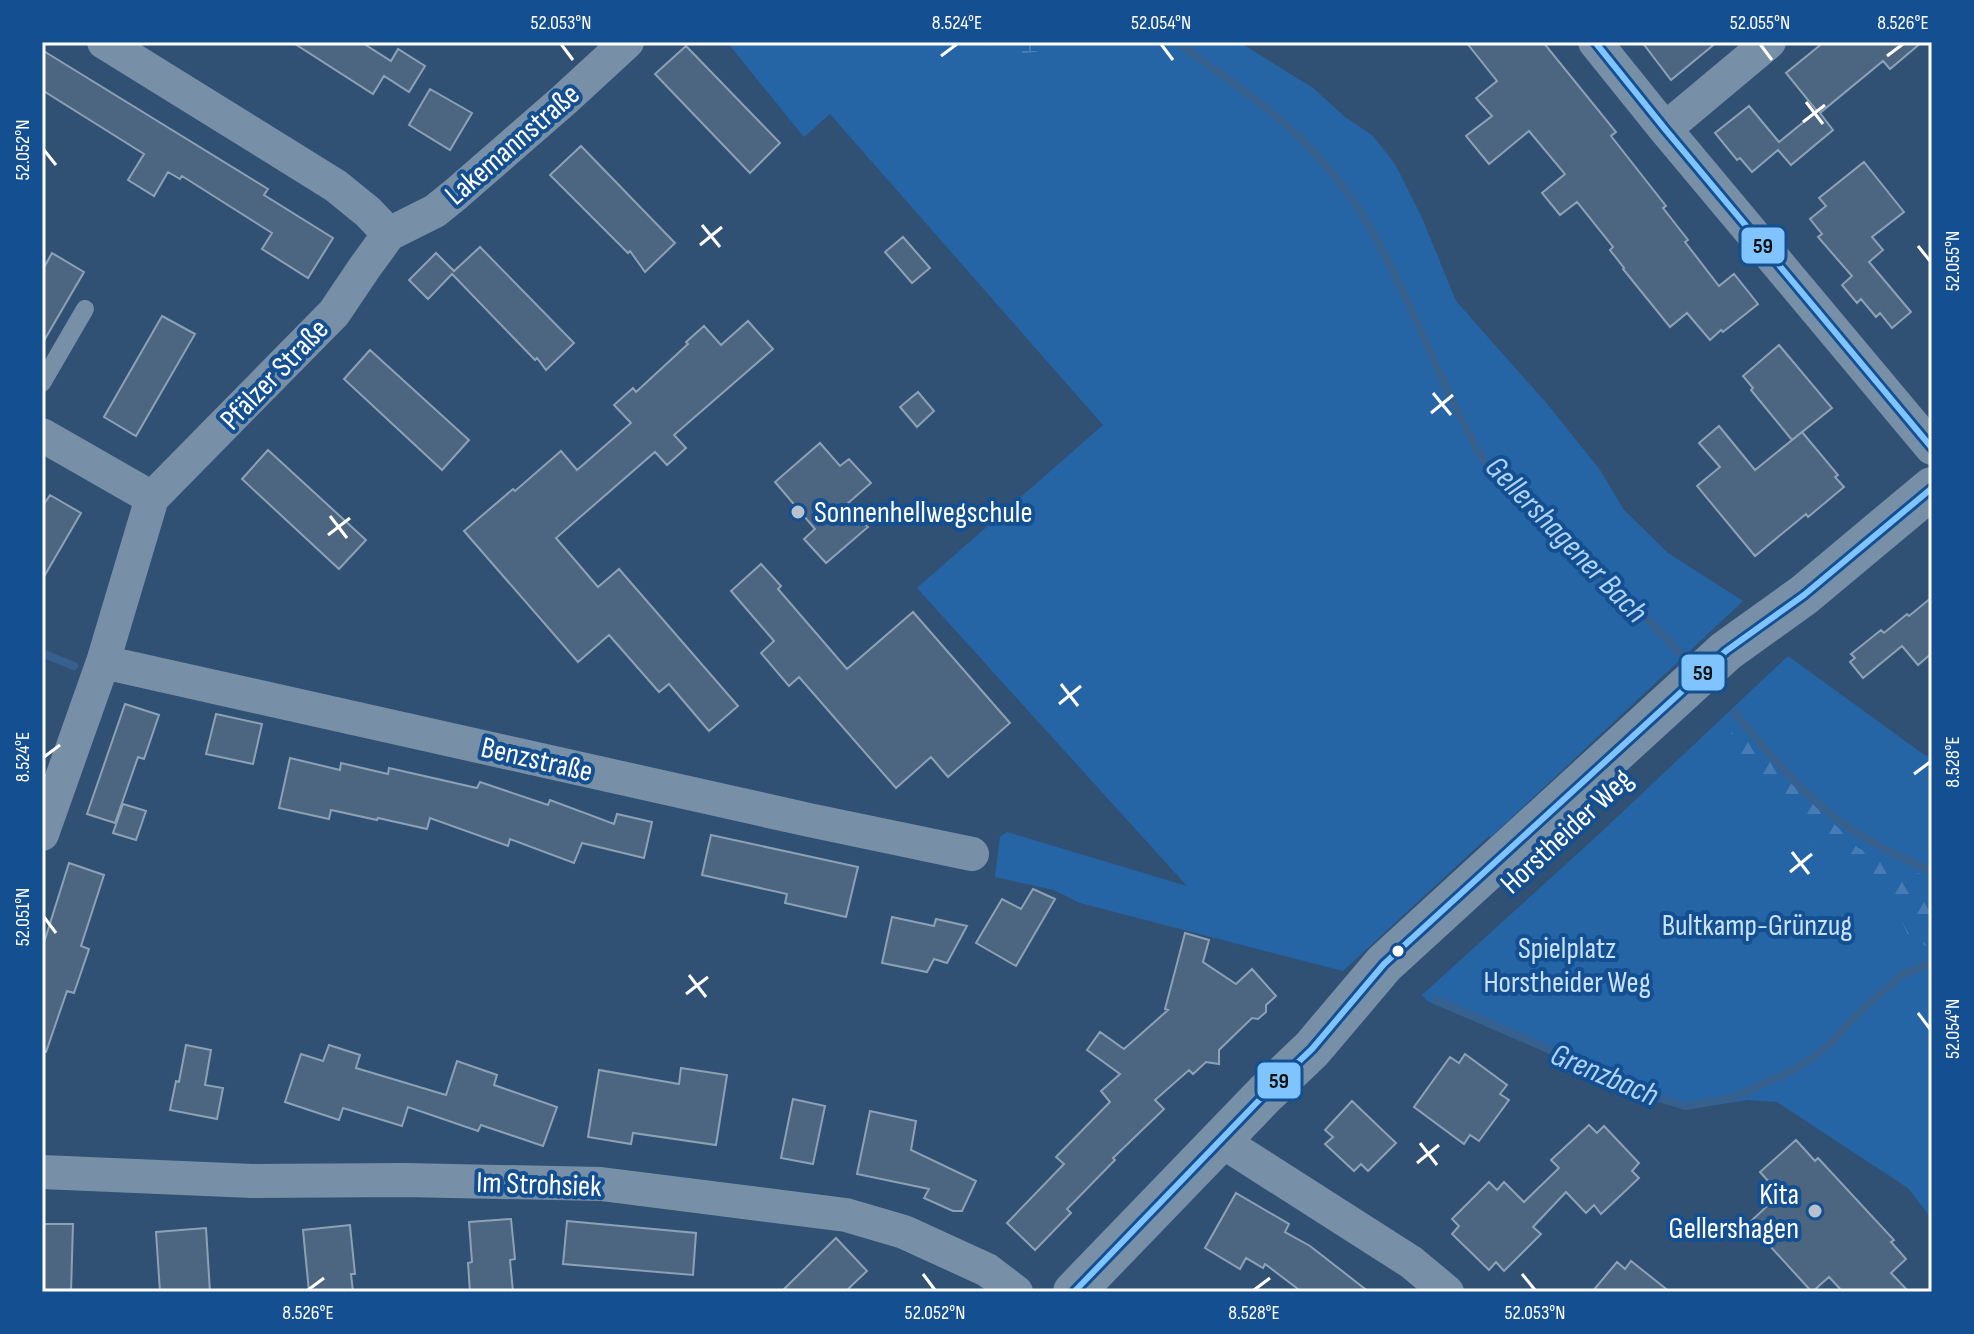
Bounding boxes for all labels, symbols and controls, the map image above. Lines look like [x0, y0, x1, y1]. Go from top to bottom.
text: 52.053°N [531, 11, 591, 35]
text: 8.524°E [932, 11, 982, 35]
text: 52.054°N [1131, 11, 1191, 35]
text: 52.055°N [1730, 11, 1790, 35]
text: 8.526°E [1877, 11, 1929, 35]
street label: Lakemannstraße [438, 77, 587, 213]
text: 52.052°N [11, 120, 35, 180]
line badge: 59 [1740, 226, 1786, 265]
text: 52.055°N [1941, 231, 1965, 291]
text: 59 [1753, 233, 1773, 260]
street label: Pfälzer Straße [213, 312, 336, 438]
water label: Gellershagener Bach [1477, 448, 1655, 632]
place label: Sonnenhellwegschule [814, 495, 1032, 531]
marker: Sonnenhellwegschule [789, 503, 807, 521]
line badge: 59 [1680, 653, 1726, 692]
text: 59 [1693, 660, 1713, 687]
street label: Benzstraße [478, 730, 596, 790]
text: 8.524°E [11, 732, 35, 782]
text: 8.528°E [1941, 736, 1965, 788]
street label: Horstheider Weg [1493, 762, 1640, 902]
text: 52.051°N [11, 888, 35, 946]
park label: Bultkamp-Grünzug [1662, 908, 1852, 944]
park label: Spielplatz Horstheider Weg [1483, 931, 1651, 1001]
unlabelled marker [1390, 943, 1406, 959]
text: 52.054°N [1941, 999, 1965, 1059]
water label: Grenzbach [1545, 1035, 1664, 1115]
line badge: 59 [1256, 1061, 1302, 1100]
text: 59 [1269, 1068, 1289, 1095]
street label: Im Strohsiek [476, 1165, 603, 1205]
place label: Kita Gellershagen [1669, 1177, 1799, 1247]
marker: Kita Gellershagen [1806, 1202, 1824, 1220]
text: 8.526°E [282, 1301, 334, 1325]
text: 52.052°N [905, 1301, 965, 1325]
text: 8.528°E [1228, 1301, 1280, 1325]
text: 52.053°N [1505, 1301, 1565, 1325]

